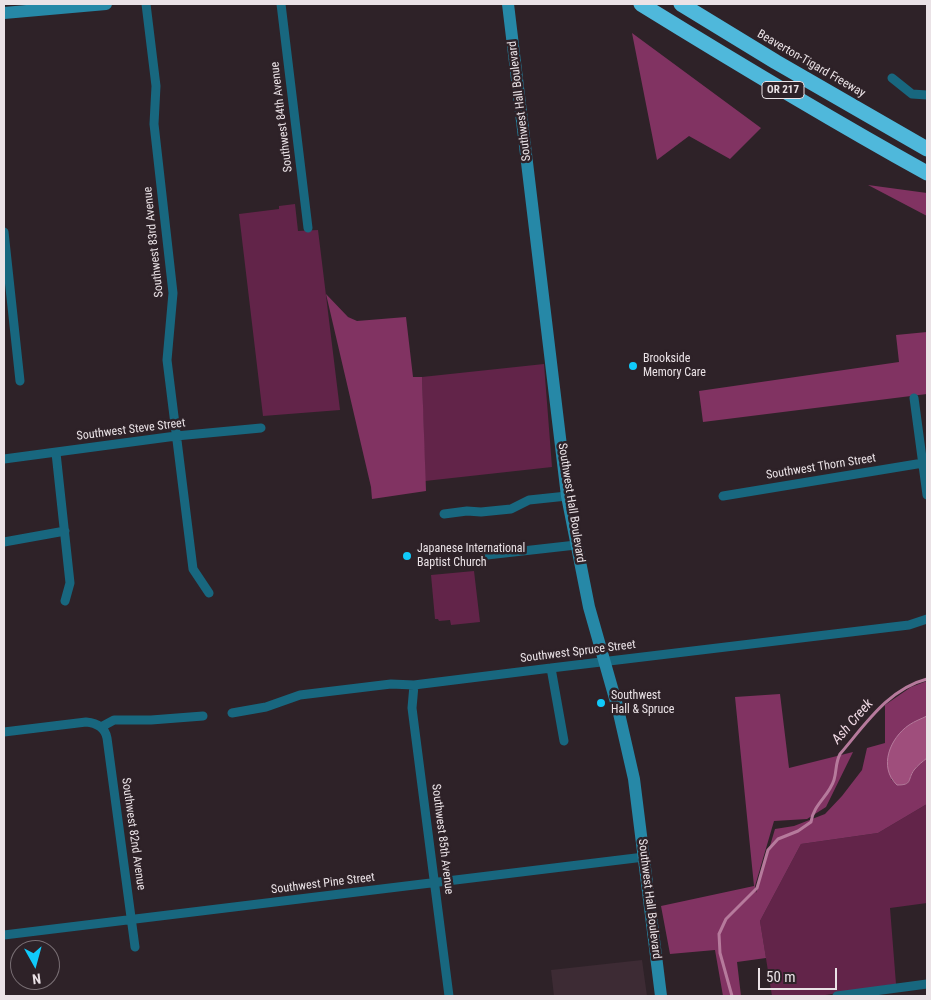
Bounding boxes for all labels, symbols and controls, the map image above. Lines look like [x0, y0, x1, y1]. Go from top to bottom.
street label: Beaverton-Tigard Freeway [754, 27, 868, 101]
street label: Southwest Hall Boulevard [505, 40, 535, 162]
street label: Southwest 84th Avenue [268, 61, 296, 173]
road number: OR 217 [762, 82, 804, 98]
street label: Southwest 83rd Avenue [141, 186, 167, 298]
place label: Brookside Memory Care [643, 352, 706, 380]
marker: Brookside Memory Care [627, 360, 639, 372]
street label: Southwest Steve Street [76, 416, 186, 444]
street label: Southwest Hall Boulevard [554, 442, 588, 564]
street label: Southwest Thorn Street [765, 451, 877, 483]
place label: Japanese International Baptist Church [417, 542, 525, 570]
marker: Japanese International Baptist Church [401, 550, 413, 562]
street label: Southwest Spruce Street [519, 638, 637, 666]
place label: Southwest Hall & Spruce [611, 689, 674, 717]
water label: Ash Creek [829, 696, 877, 748]
marker: Southwest Hall & Spruce [595, 697, 607, 709]
street label: Southwest 82nd Avenue [118, 777, 148, 891]
street label: Southwest 85th Avenue [428, 783, 456, 895]
street label: Southwest Hall Boulevard [634, 838, 664, 960]
street label: Southwest Pine Street [270, 870, 376, 898]
north arrow [10, 940, 60, 990]
scale bar [761, 958, 840, 990]
text: 50 m [766, 968, 796, 986]
text: N [31, 970, 42, 987]

